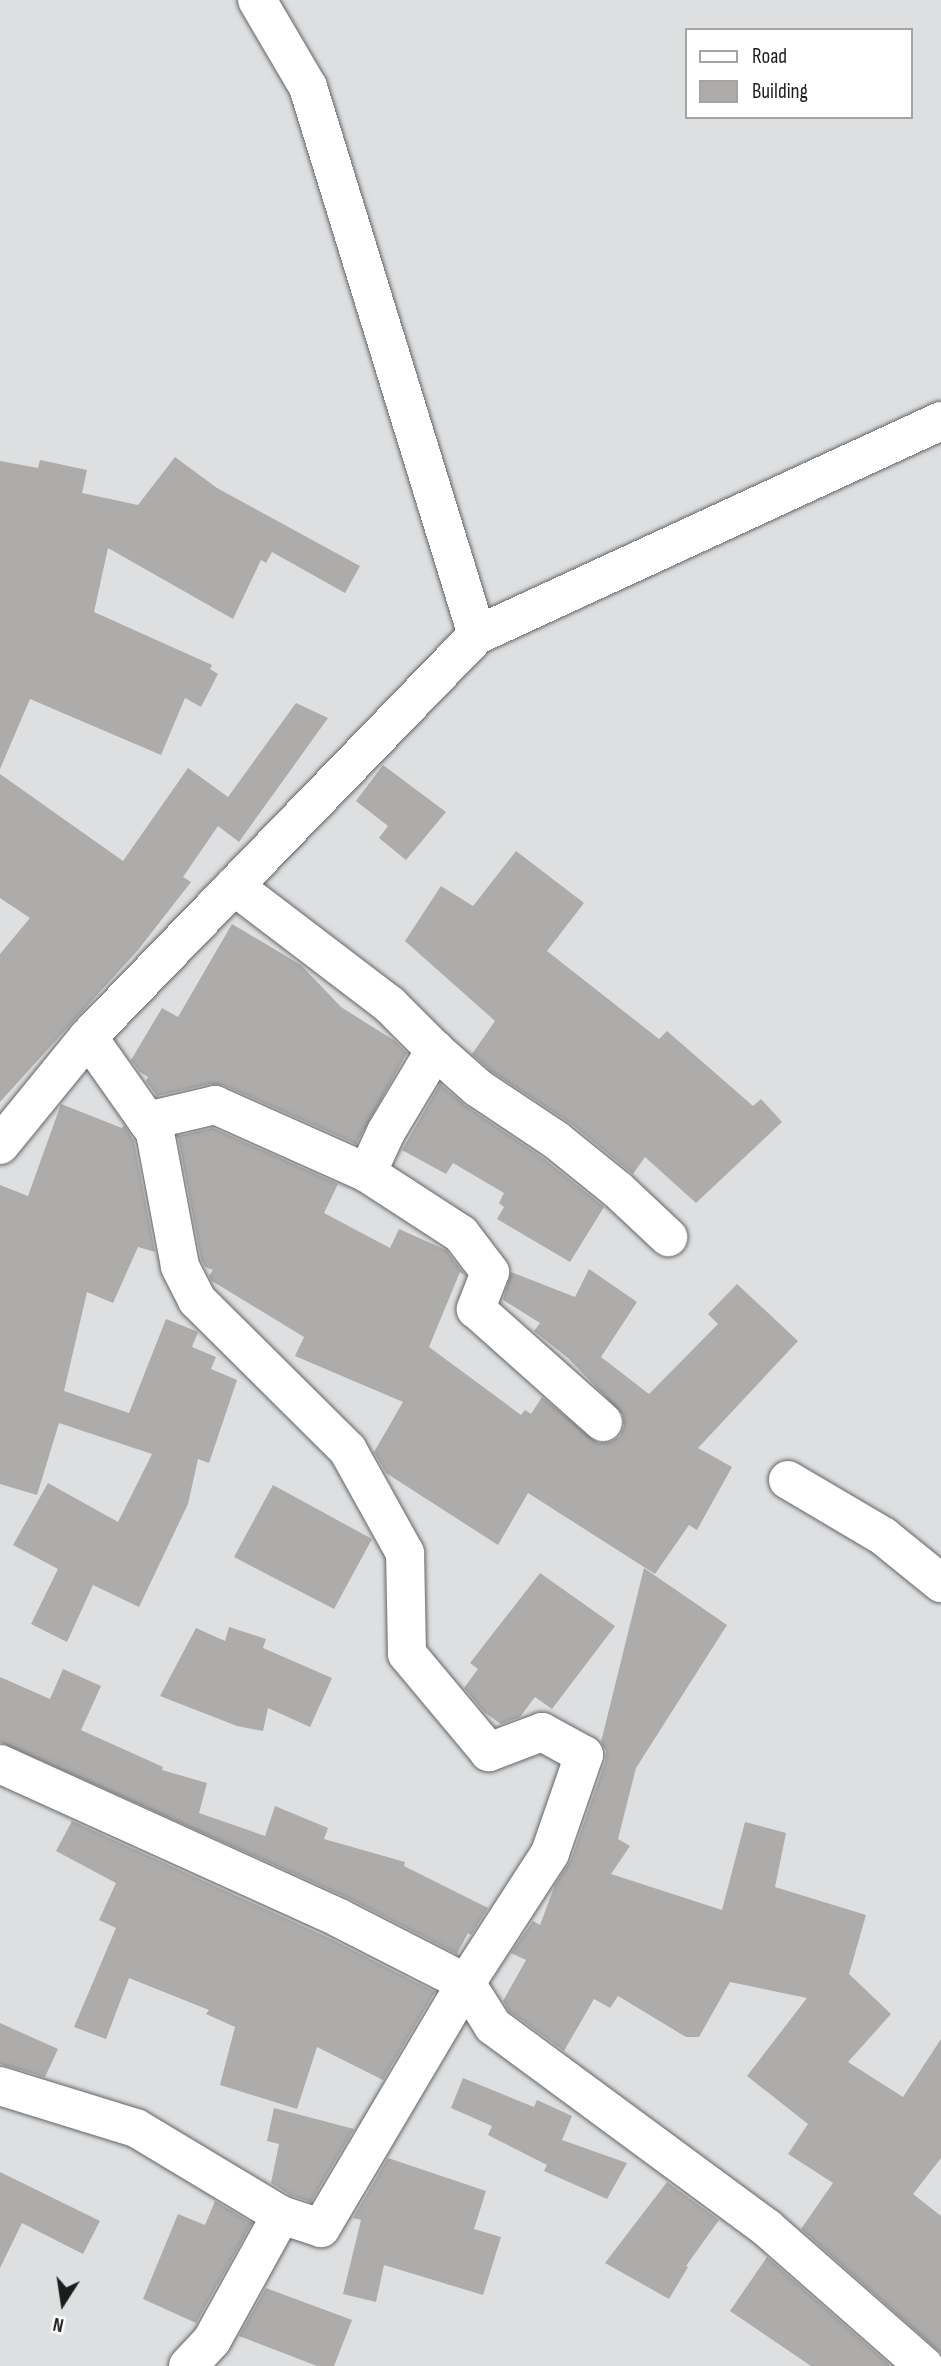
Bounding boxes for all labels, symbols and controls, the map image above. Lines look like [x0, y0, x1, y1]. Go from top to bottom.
legend [685, 28, 913, 119]
text: Road [752, 44, 787, 69]
text: Building [752, 79, 808, 104]
north arrow [28, 2268, 98, 2338]
text: N [51, 2312, 66, 2336]

